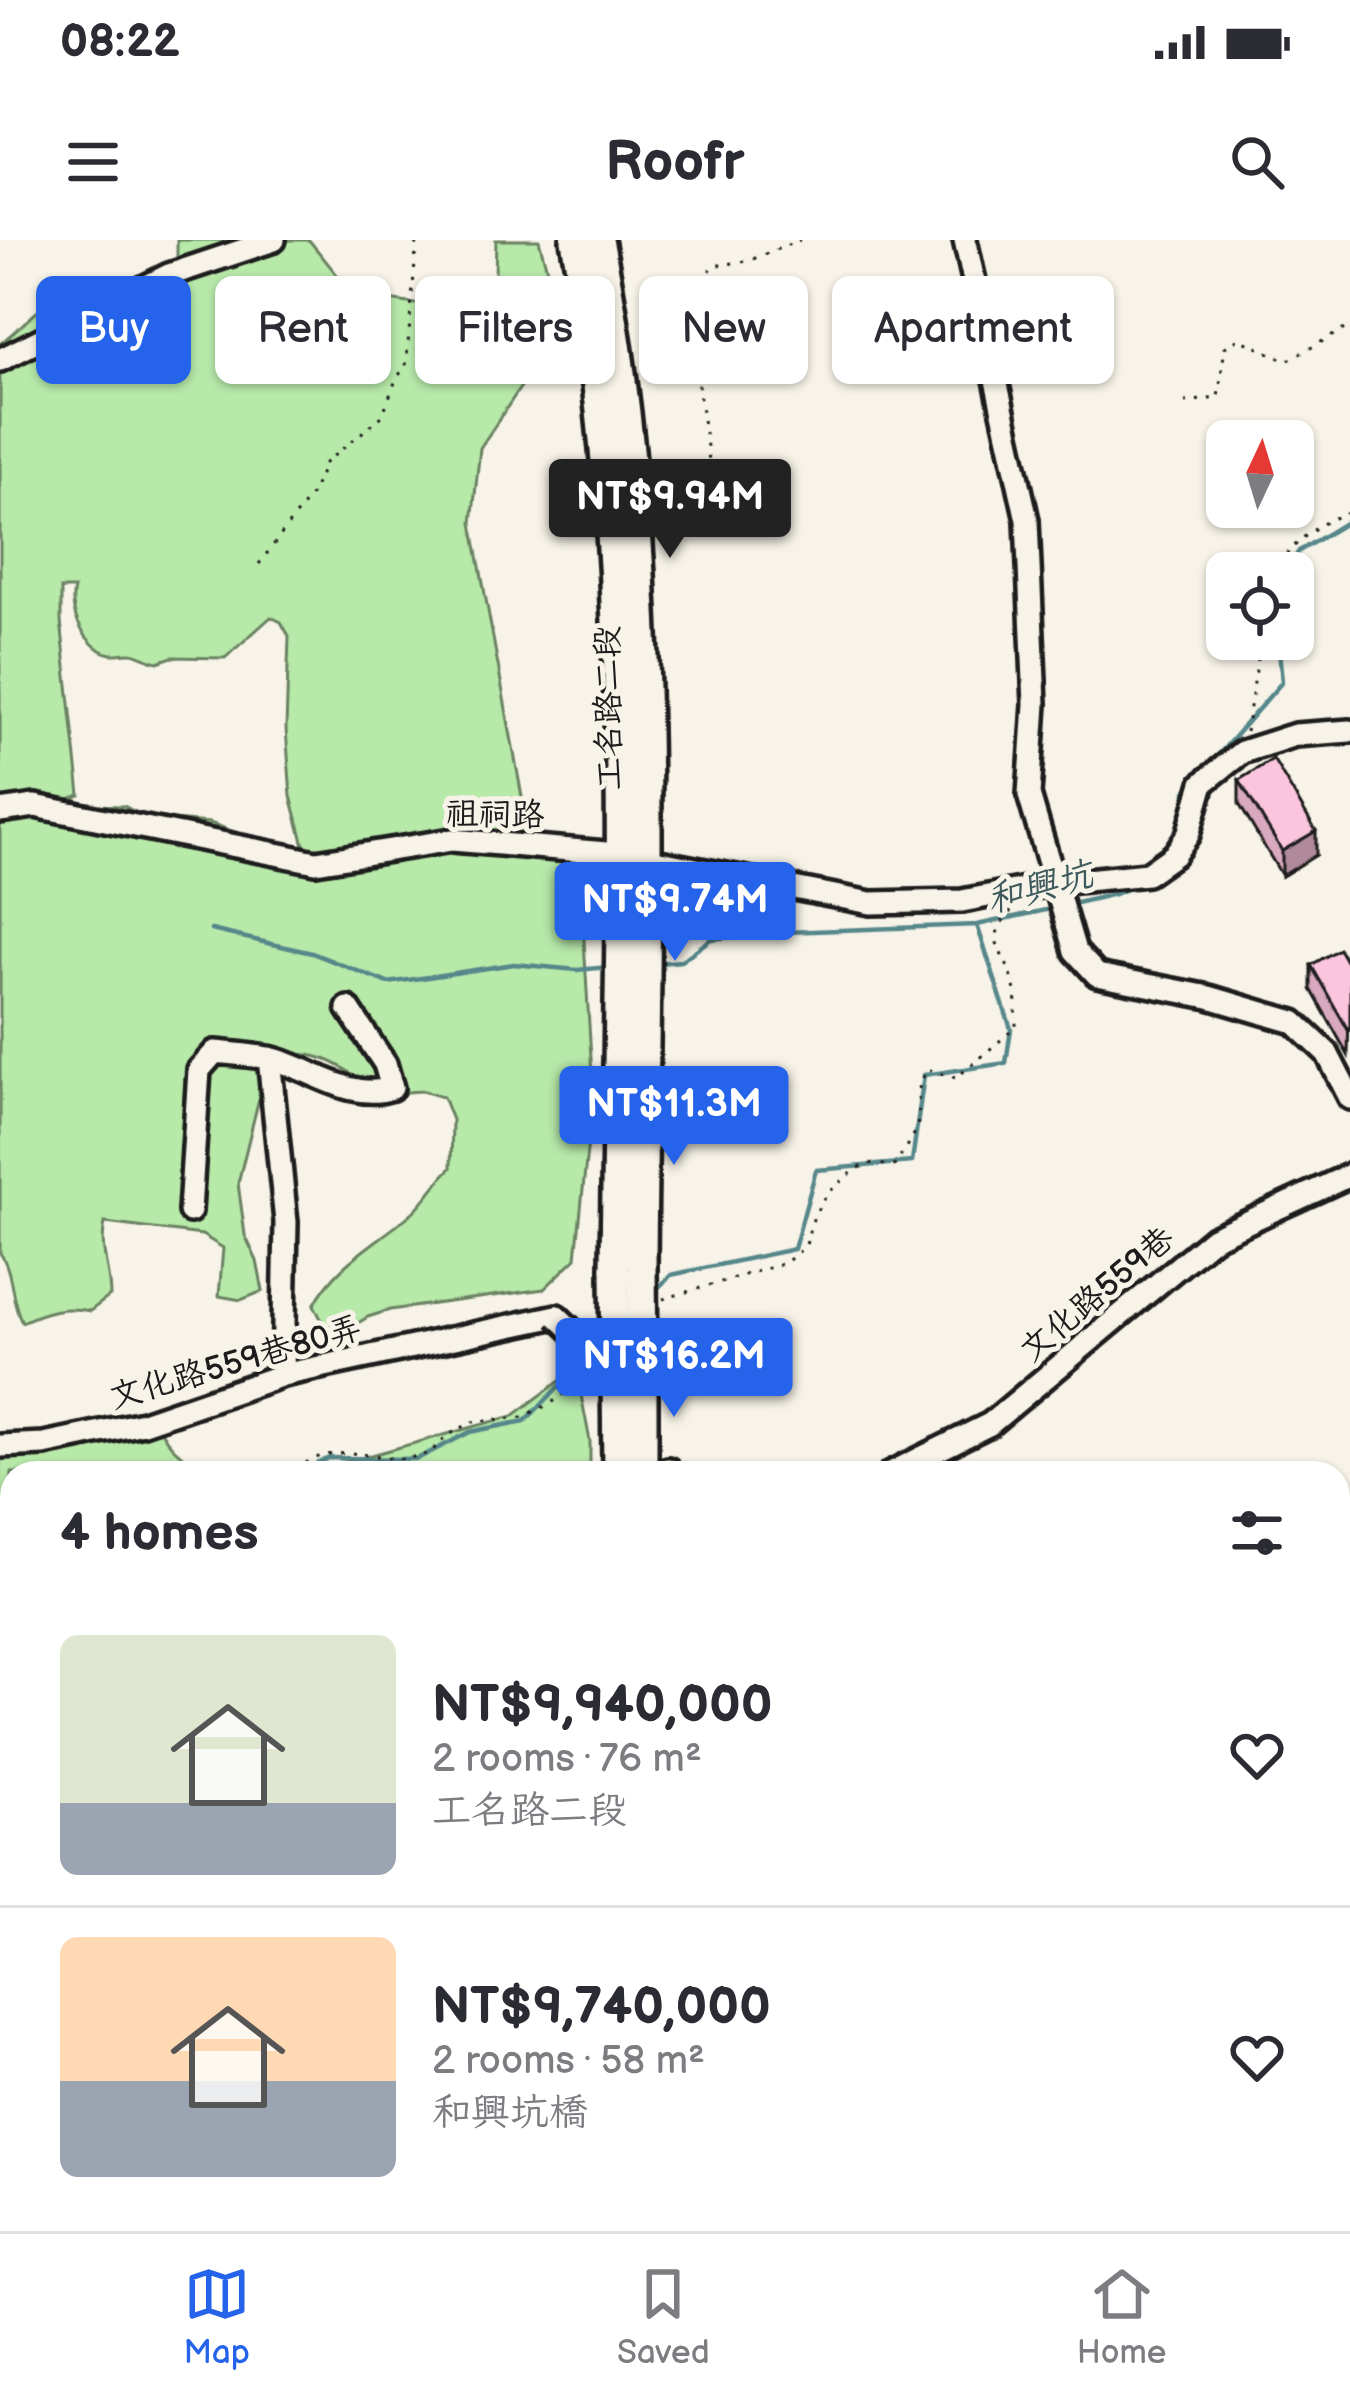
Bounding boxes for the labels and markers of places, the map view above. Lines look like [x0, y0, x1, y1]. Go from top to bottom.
pin: NT$9.94M [546, 459, 794, 561]
pin: NT$9.74M [551, 862, 799, 964]
pin: NT$11.3M [550, 1066, 798, 1168]
pin: NT$16.2M [550, 1318, 798, 1420]

